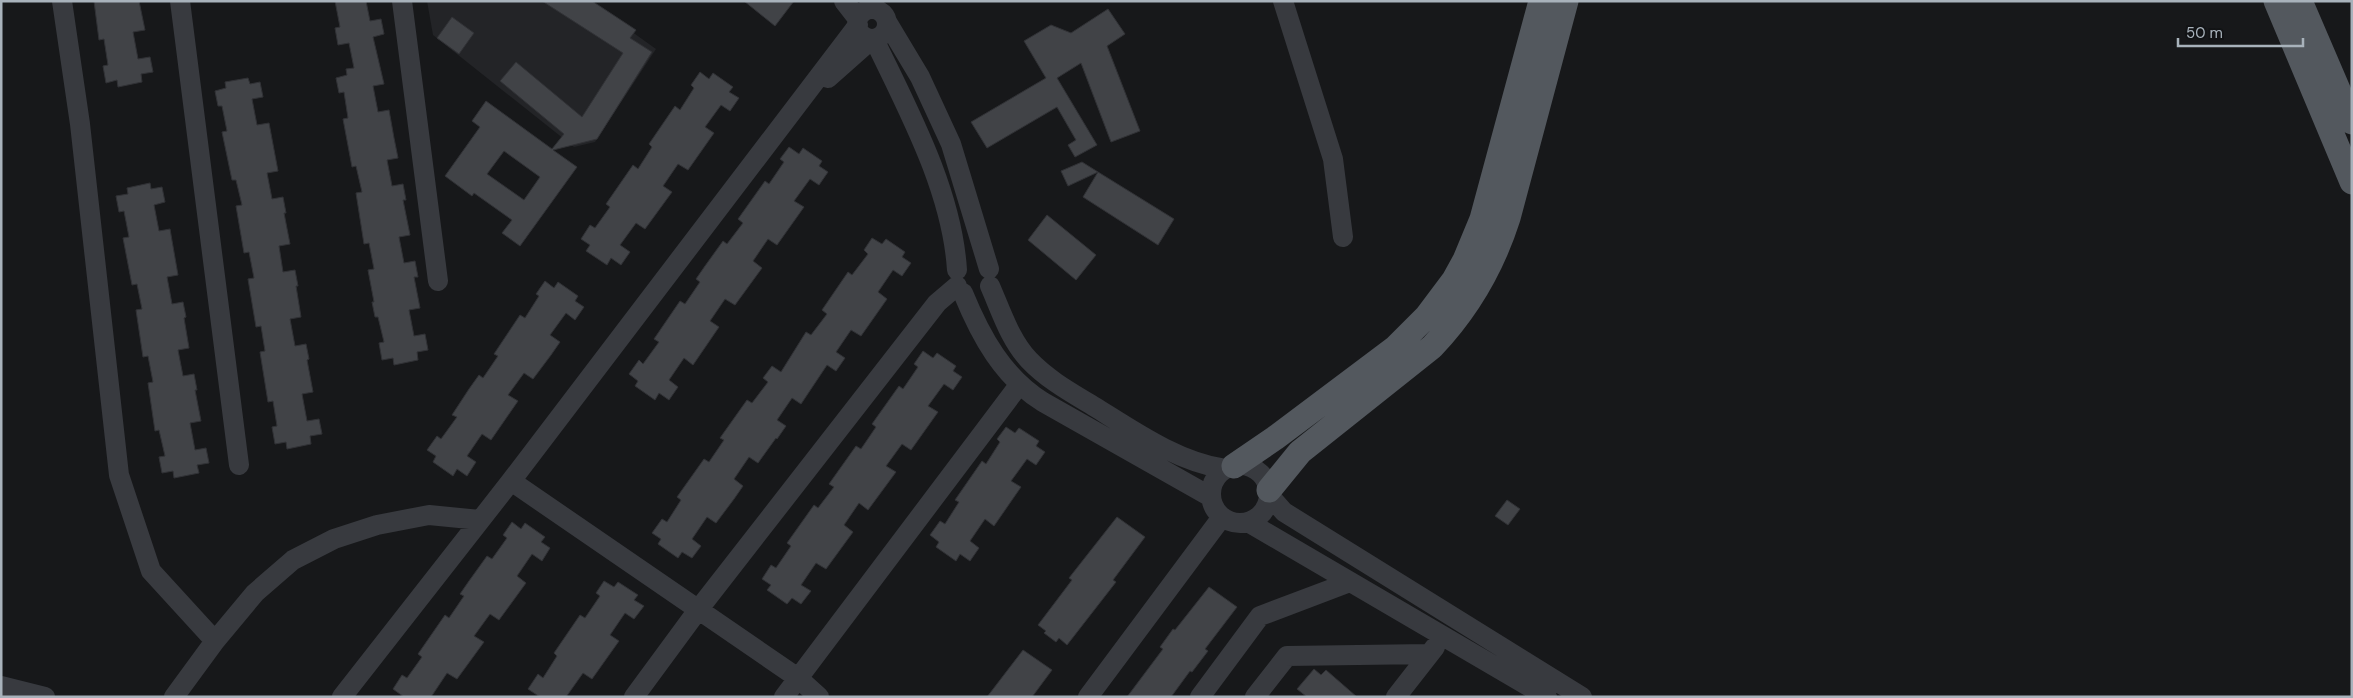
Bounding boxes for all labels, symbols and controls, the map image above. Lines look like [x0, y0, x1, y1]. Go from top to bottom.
scale bar [2178, 15, 2303, 47]
text: 50 m [2186, 23, 2223, 43]

